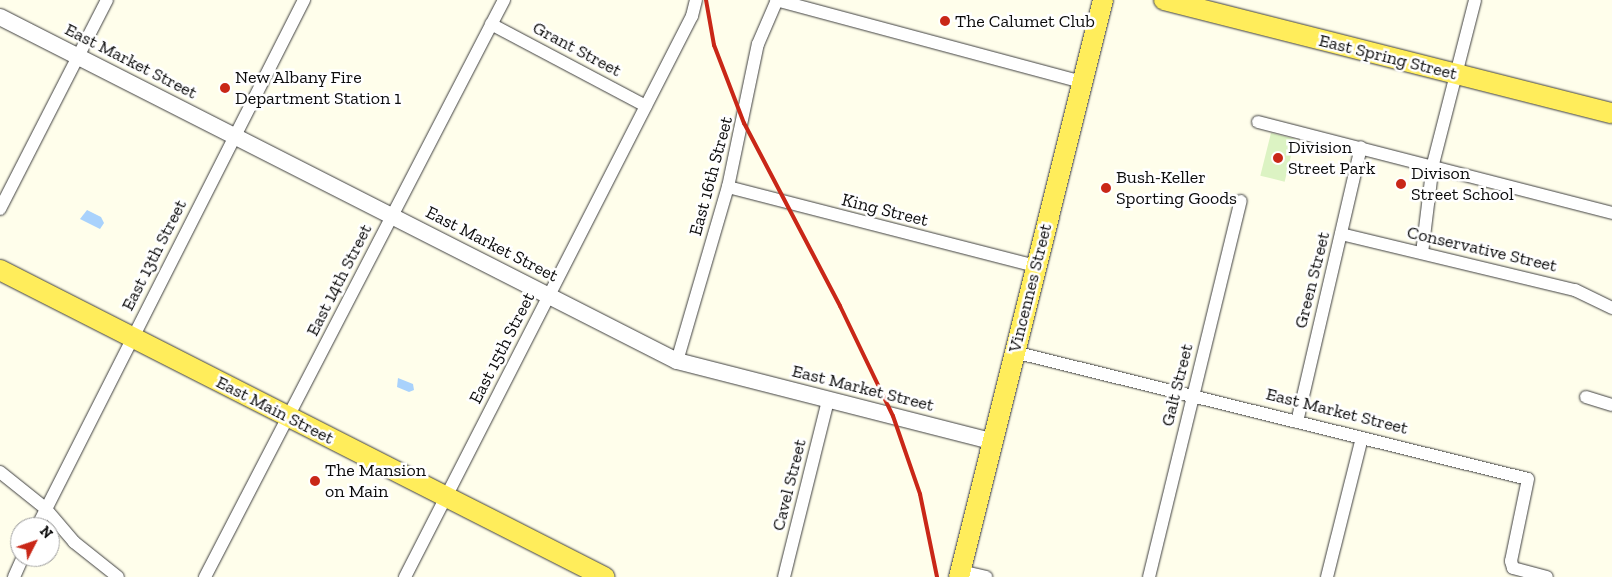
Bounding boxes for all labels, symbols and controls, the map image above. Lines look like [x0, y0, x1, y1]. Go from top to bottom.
place label: The Calumet Club [955, 10, 1095, 32]
marker: The Calumet Club [939, 15, 951, 27]
street label: Grant Street [529, 17, 625, 81]
street label: East Market Street [61, 18, 201, 104]
street label: East Spring Street [1317, 29, 1459, 85]
place label: New Albany Fire Department Station 1 [235, 67, 401, 110]
marker: New Albany Fire Department Station 1 [219, 82, 231, 94]
street label: East 16th Street [685, 114, 737, 238]
place label: Division Street Park [1288, 137, 1375, 180]
marker: Division Street Park [1272, 152, 1284, 164]
place label: Divison Street School [1411, 163, 1514, 205]
place label: Bush-Keller Sporting Goods [1116, 167, 1237, 210]
marker: Divison Street School [1395, 178, 1407, 190]
marker: Bush-Keller Sporting Goods [1100, 182, 1112, 194]
street label: King Street [840, 189, 930, 231]
street label: East 13th Street [117, 196, 191, 314]
street label: East Market Street [422, 201, 562, 287]
street label: East 14th Street [301, 220, 377, 340]
street label: Vincennes Street [1004, 221, 1056, 355]
street label: Conservative Street [1405, 221, 1559, 277]
street label: Green Street [1290, 229, 1334, 331]
street label: East 15th Street [465, 289, 539, 407]
street label: Galt Street [1156, 342, 1198, 428]
street label: East Market Street [790, 360, 936, 416]
street label: East Main Street [213, 371, 337, 449]
street label: East Market Street [1264, 383, 1410, 439]
street label: Cavel Street [767, 437, 811, 533]
place label: The Mansion on Main [325, 460, 426, 502]
marker: The Mansion on Main [309, 475, 321, 487]
north arrow [10, 517, 60, 567]
text: N [36, 523, 56, 542]

